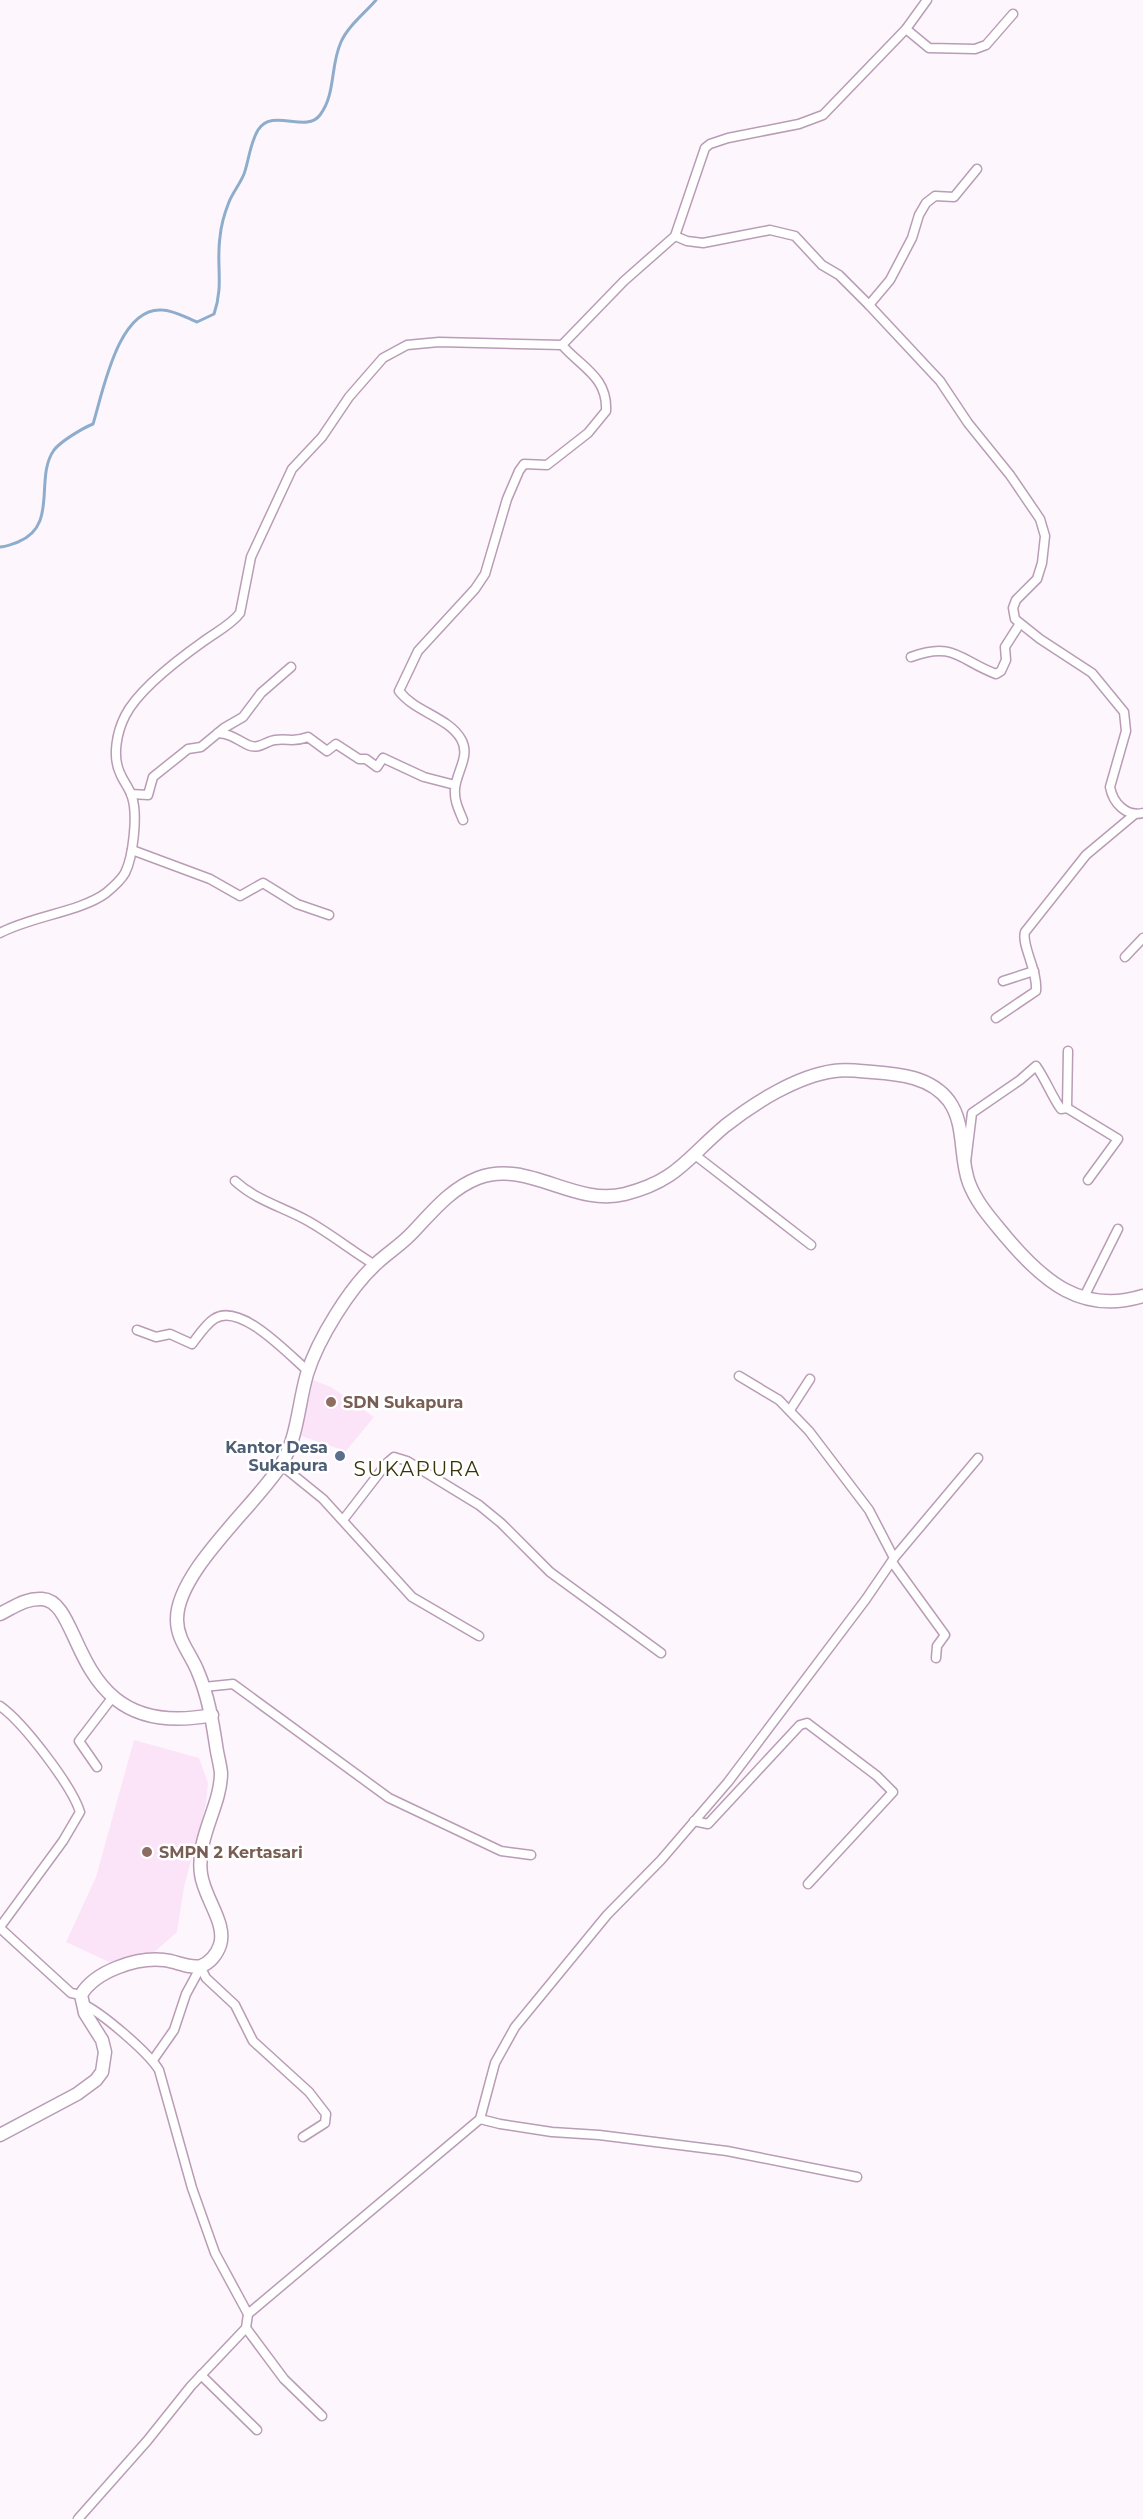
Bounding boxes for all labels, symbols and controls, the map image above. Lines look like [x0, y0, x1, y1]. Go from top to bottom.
place label: SDN Sukapura [343, 1393, 463, 1412]
marker: SDN Sukapura [324, 1395, 338, 1409]
place label: Kantor Desa Sukapura [225, 1438, 328, 1475]
marker: Kantor Desa Sukapura [333, 1449, 347, 1463]
district label: SUKAPURA [353, 1457, 481, 1481]
place label: SMPN 2 Kertasari [159, 1843, 303, 1862]
marker: SMPN 2 Kertasari [140, 1845, 154, 1859]

